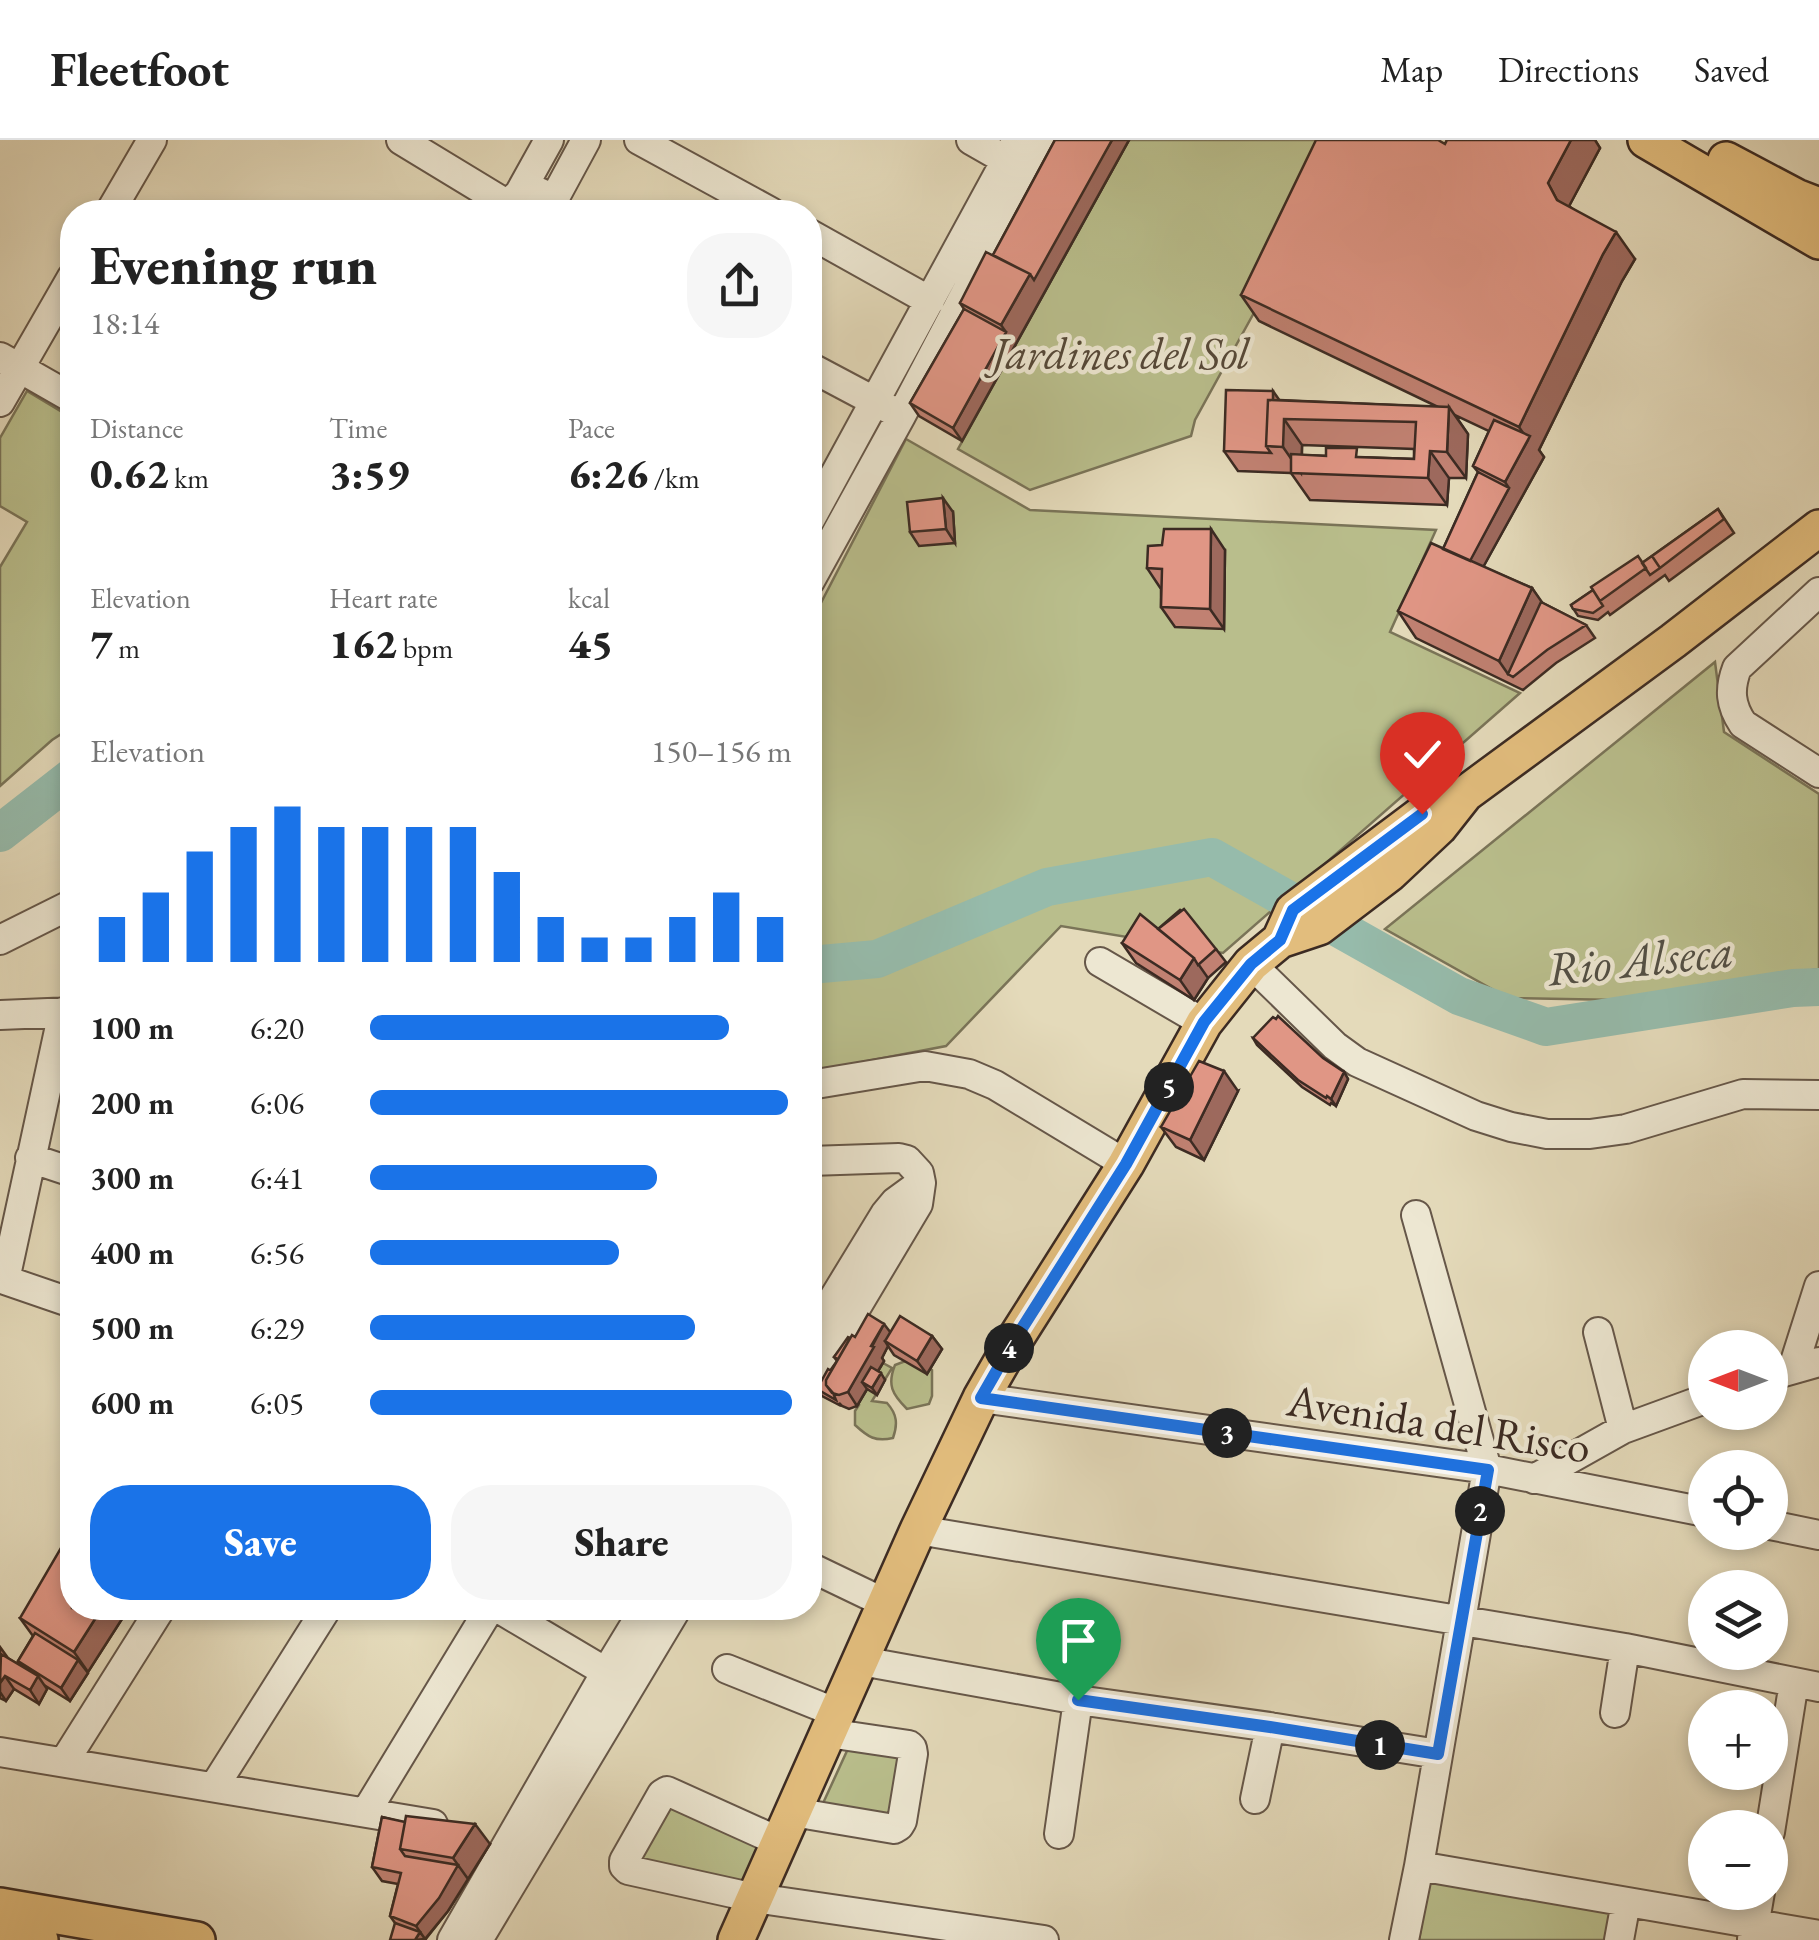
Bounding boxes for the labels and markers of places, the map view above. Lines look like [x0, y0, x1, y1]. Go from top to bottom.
pin [1380, 712, 1465, 815]
pin: 5 [1144, 1062, 1194, 1112]
pin: 4 [984, 1323, 1034, 1373]
pin: 3 [1202, 1408, 1252, 1458]
pin: 2 [1455, 1486, 1505, 1536]
pin [1036, 1598, 1121, 1701]
pin: 1 [1355, 1720, 1405, 1770]

